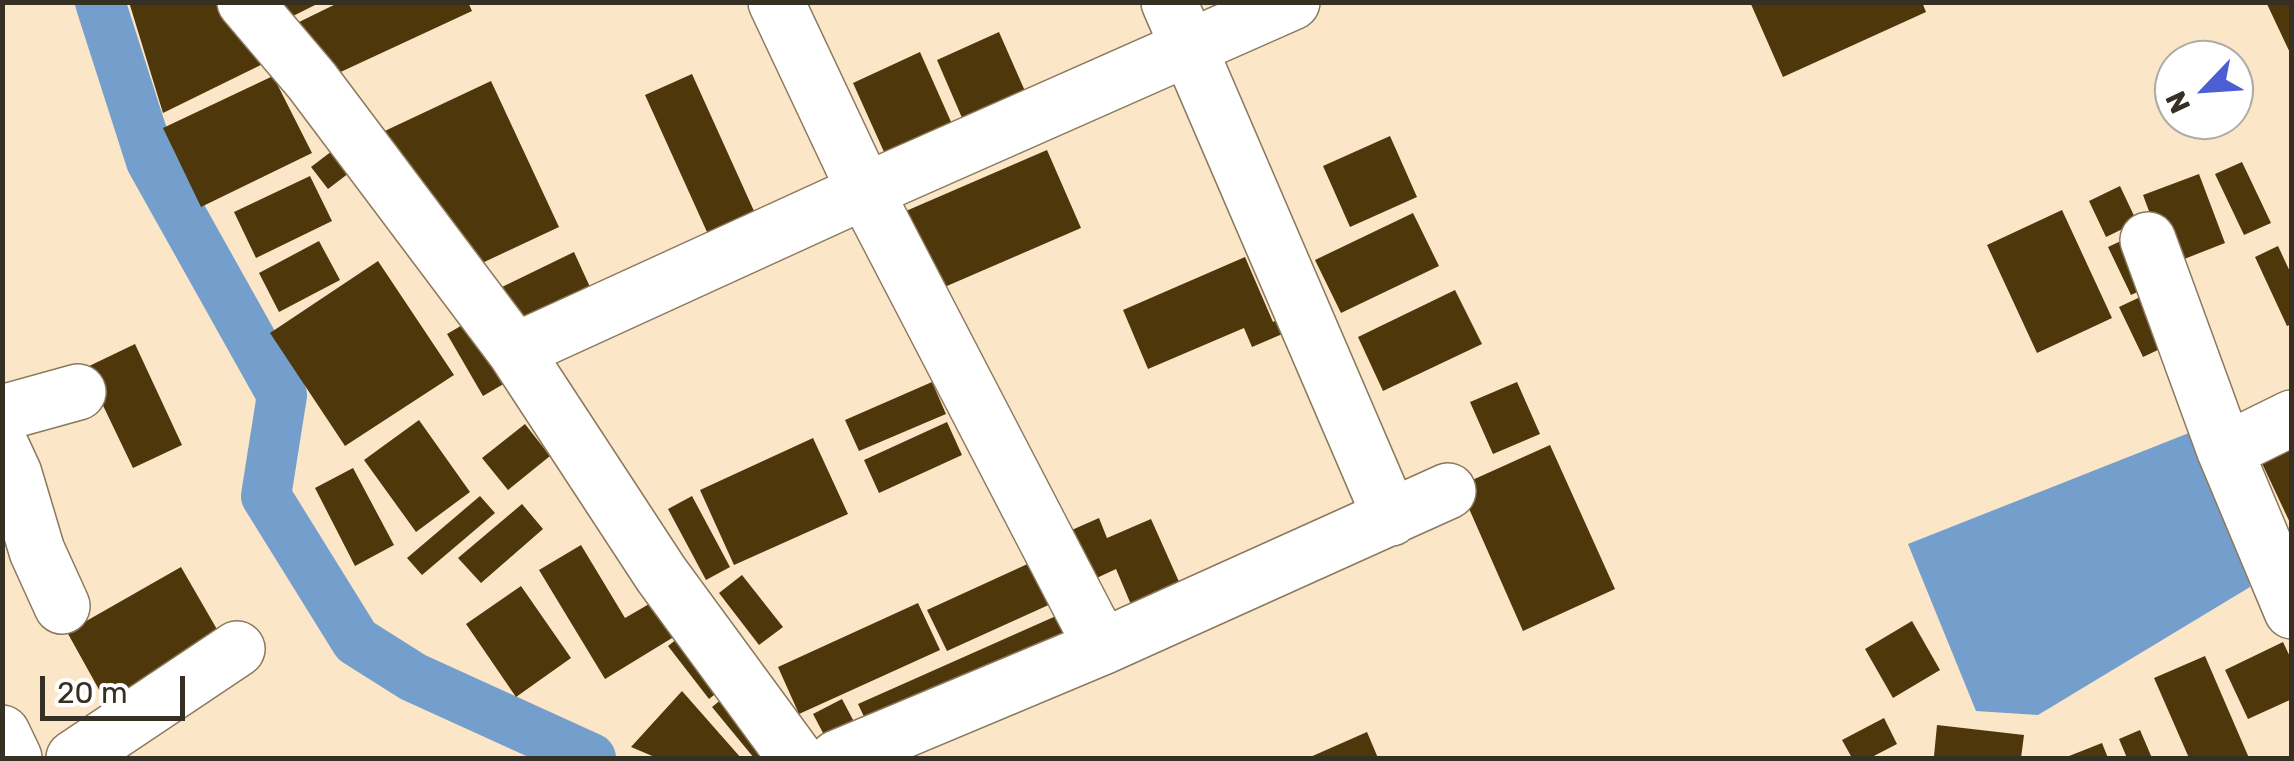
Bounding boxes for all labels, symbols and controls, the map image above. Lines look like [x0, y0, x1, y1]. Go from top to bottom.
north arrow [2154, 40, 2254, 140]
text: N [2159, 86, 2197, 118]
scale bar [45, 656, 190, 718]
text: 20 m [57, 675, 128, 711]

